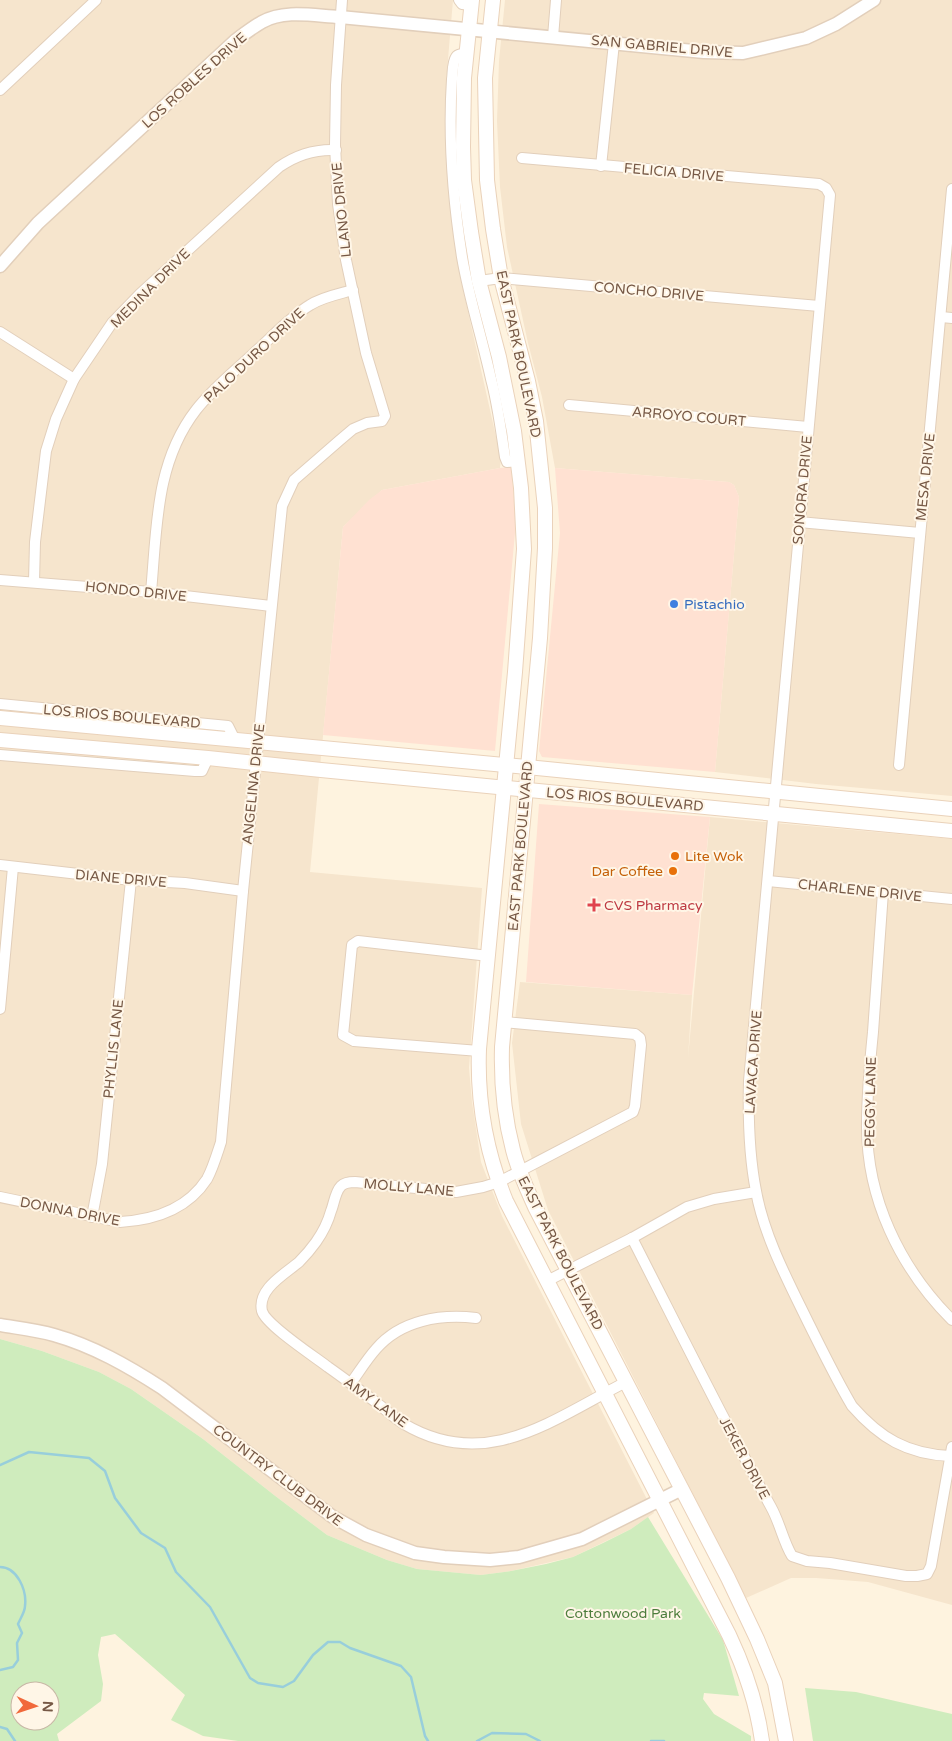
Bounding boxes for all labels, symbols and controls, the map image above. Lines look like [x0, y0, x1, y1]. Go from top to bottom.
street label: LOS ROBLES DRIVE [138, 29, 250, 132]
street label: SAN GABRIEL DRIVE [590, 32, 734, 61]
street label: FELICIA DRIVE [623, 160, 725, 185]
street label: LLANO DRIVE [328, 161, 355, 258]
street label: MEDINA DRIVE [107, 245, 194, 332]
street label: EAST PARK BOULEVARD [492, 269, 545, 439]
street label: CONCHO DRIVE [593, 278, 705, 305]
street label: PALO DURO DRIVE [200, 304, 308, 406]
street label: ARROYO COURT [631, 403, 747, 430]
street label: MESA DRIVE [912, 432, 939, 522]
street label: SONORA DRIVE [789, 435, 816, 545]
street label: HONDO DRIVE [84, 578, 188, 605]
place label: Pistachio [684, 596, 745, 613]
marker: Pistachio [668, 598, 680, 610]
street label: LOS RIOS BOULEVARD [43, 701, 201, 732]
street label: ANGELINA DRIVE [239, 723, 268, 845]
street label: EAST PARK BOULEVARD [505, 760, 536, 932]
street label: LOS RIOS BOULEVARD [546, 784, 704, 815]
place label: Lite Wok [685, 848, 743, 865]
marker: Lite Wok [669, 850, 681, 862]
place label: Dar Coffee [592, 863, 663, 880]
marker: Dar Coffee [667, 865, 679, 877]
street label: DIANE DRIVE [74, 866, 168, 891]
street label: CHARLENE DRIVE [797, 876, 923, 905]
place label: CVS Pharmacy [604, 897, 703, 914]
marker: CVS Pharmacy [588, 899, 600, 911]
street label: PHYLLIS LANE [100, 999, 127, 1100]
street label: LAVACA DRIVE [741, 1010, 766, 1114]
street label: PEGGY LANE [861, 1057, 880, 1147]
street label: EAST PARK BOULEVARD [514, 1173, 607, 1333]
street label: MOLLY LANE [363, 1175, 455, 1200]
street label: DONNA DRIVE [18, 1193, 121, 1230]
street label: AMY LANE [340, 1373, 411, 1431]
street label: JEKER DRIVE [716, 1414, 773, 1502]
street label: COUNTRY CLUB DRIVE [209, 1421, 346, 1530]
park label: Cottonwood Park [565, 1605, 681, 1622]
north arrow [10, 1681, 60, 1731]
text: N [39, 1701, 56, 1713]

